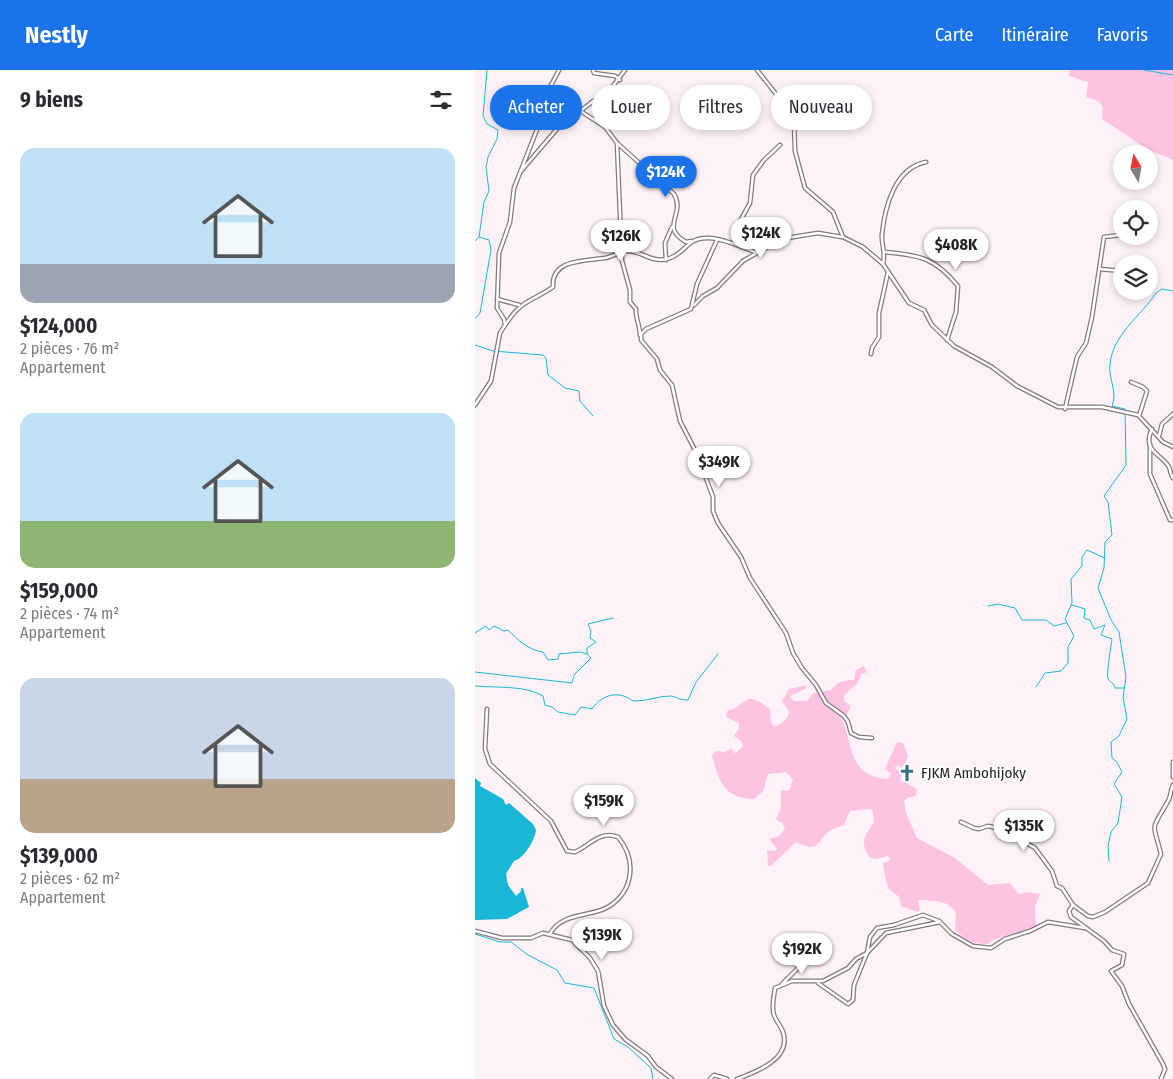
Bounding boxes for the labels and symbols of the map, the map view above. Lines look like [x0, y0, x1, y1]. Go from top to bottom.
north arrow [1113, 145, 1157, 190]
pin: $124K [631, 156, 701, 198]
pin: $124K [726, 216, 796, 259]
pin: $126K [586, 220, 656, 262]
pin: $408K [921, 228, 991, 271]
pin: $349K [684, 446, 754, 488]
church icon: FJKM Ambohijoky [897, 763, 917, 783]
place label: FJKM Ambohijoky [921, 764, 1026, 782]
pin: $159K [569, 784, 639, 827]
pin: $135K [989, 810, 1059, 852]
pin: $139K [567, 918, 637, 961]
pin: $192K [767, 932, 837, 975]

